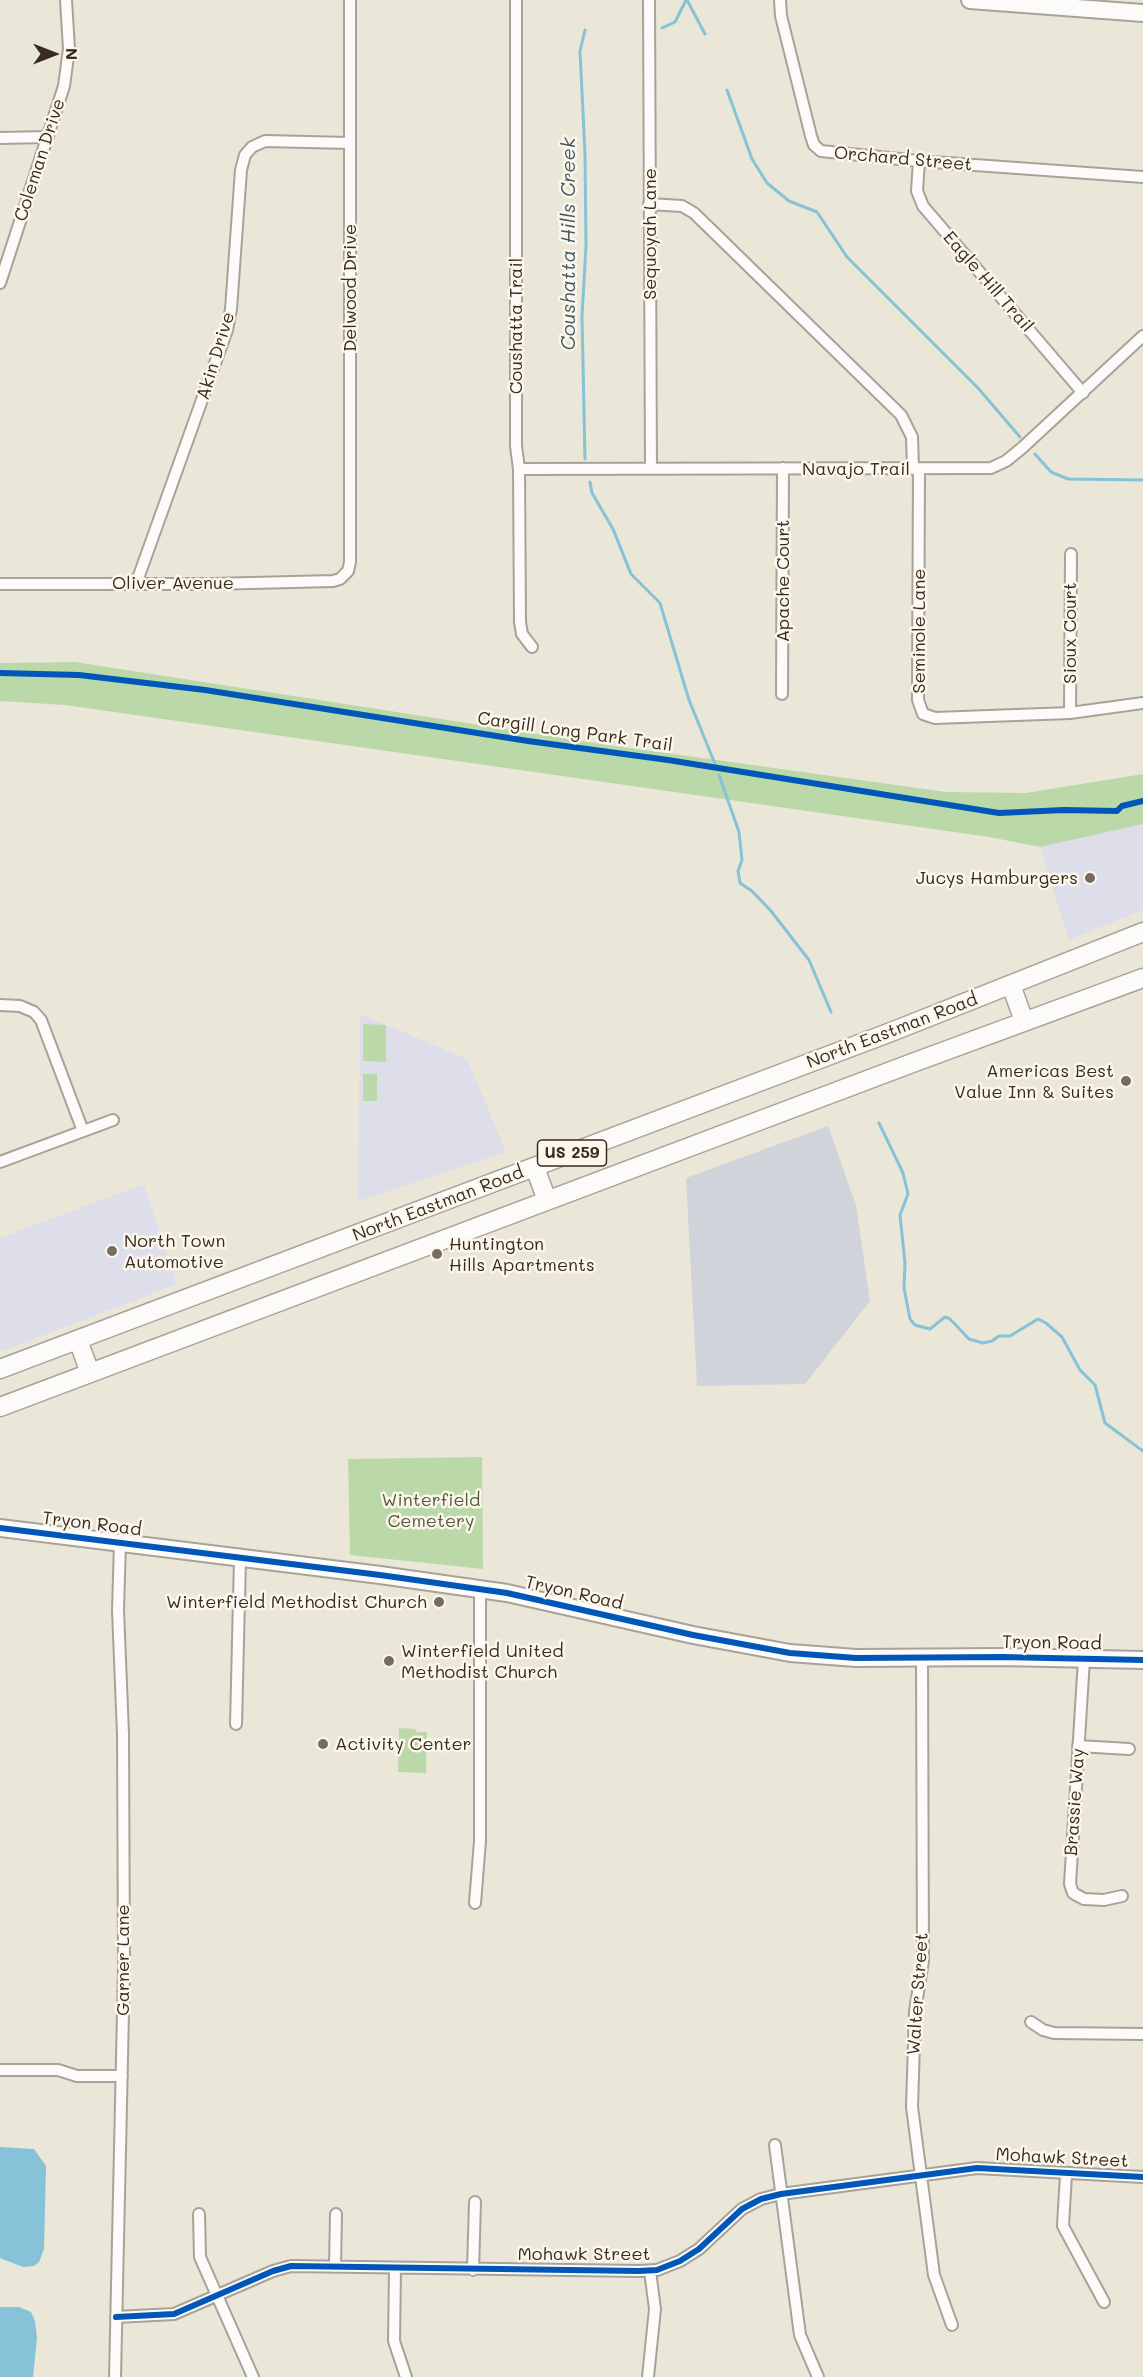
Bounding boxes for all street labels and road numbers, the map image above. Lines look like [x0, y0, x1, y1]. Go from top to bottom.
street label: Coleman Drive [10, 96, 70, 224]
street label: Orchard Street [833, 142, 973, 176]
street label: Sequoyah Lane [639, 168, 661, 300]
street label: Delwood Drive [339, 224, 361, 352]
street label: Eagle Hill Trail [938, 227, 1038, 337]
street label: Coushatta Trail [505, 258, 527, 394]
street label: Akin Drive [192, 309, 240, 403]
street label: Navajo Trail [802, 458, 910, 480]
street label: Apache Court [772, 520, 794, 642]
street label: Seminole Lane [908, 569, 930, 693]
street label: Oliver Avenue [112, 572, 234, 594]
street label: Sioux Court [1059, 582, 1081, 684]
street label: Cargill Long Park Trail [476, 708, 674, 756]
street label: North Eastman Road [804, 988, 980, 1074]
road number: US 259 [538, 1140, 606, 1166]
street label: North Eastman Road [350, 1161, 526, 1247]
street label: Tryon Road [41, 1507, 143, 1541]
street label: Tryon Road [523, 1571, 625, 1615]
street label: Tryon Road [1002, 1631, 1102, 1655]
street label: Brassie Way [1060, 1748, 1090, 1856]
street label: Garner Lane [112, 1904, 134, 2016]
street label: Walter Street [903, 1932, 933, 2056]
street label: Mohawk Street [995, 2144, 1129, 2172]
street label: Mohawk Street [518, 2243, 650, 2265]

